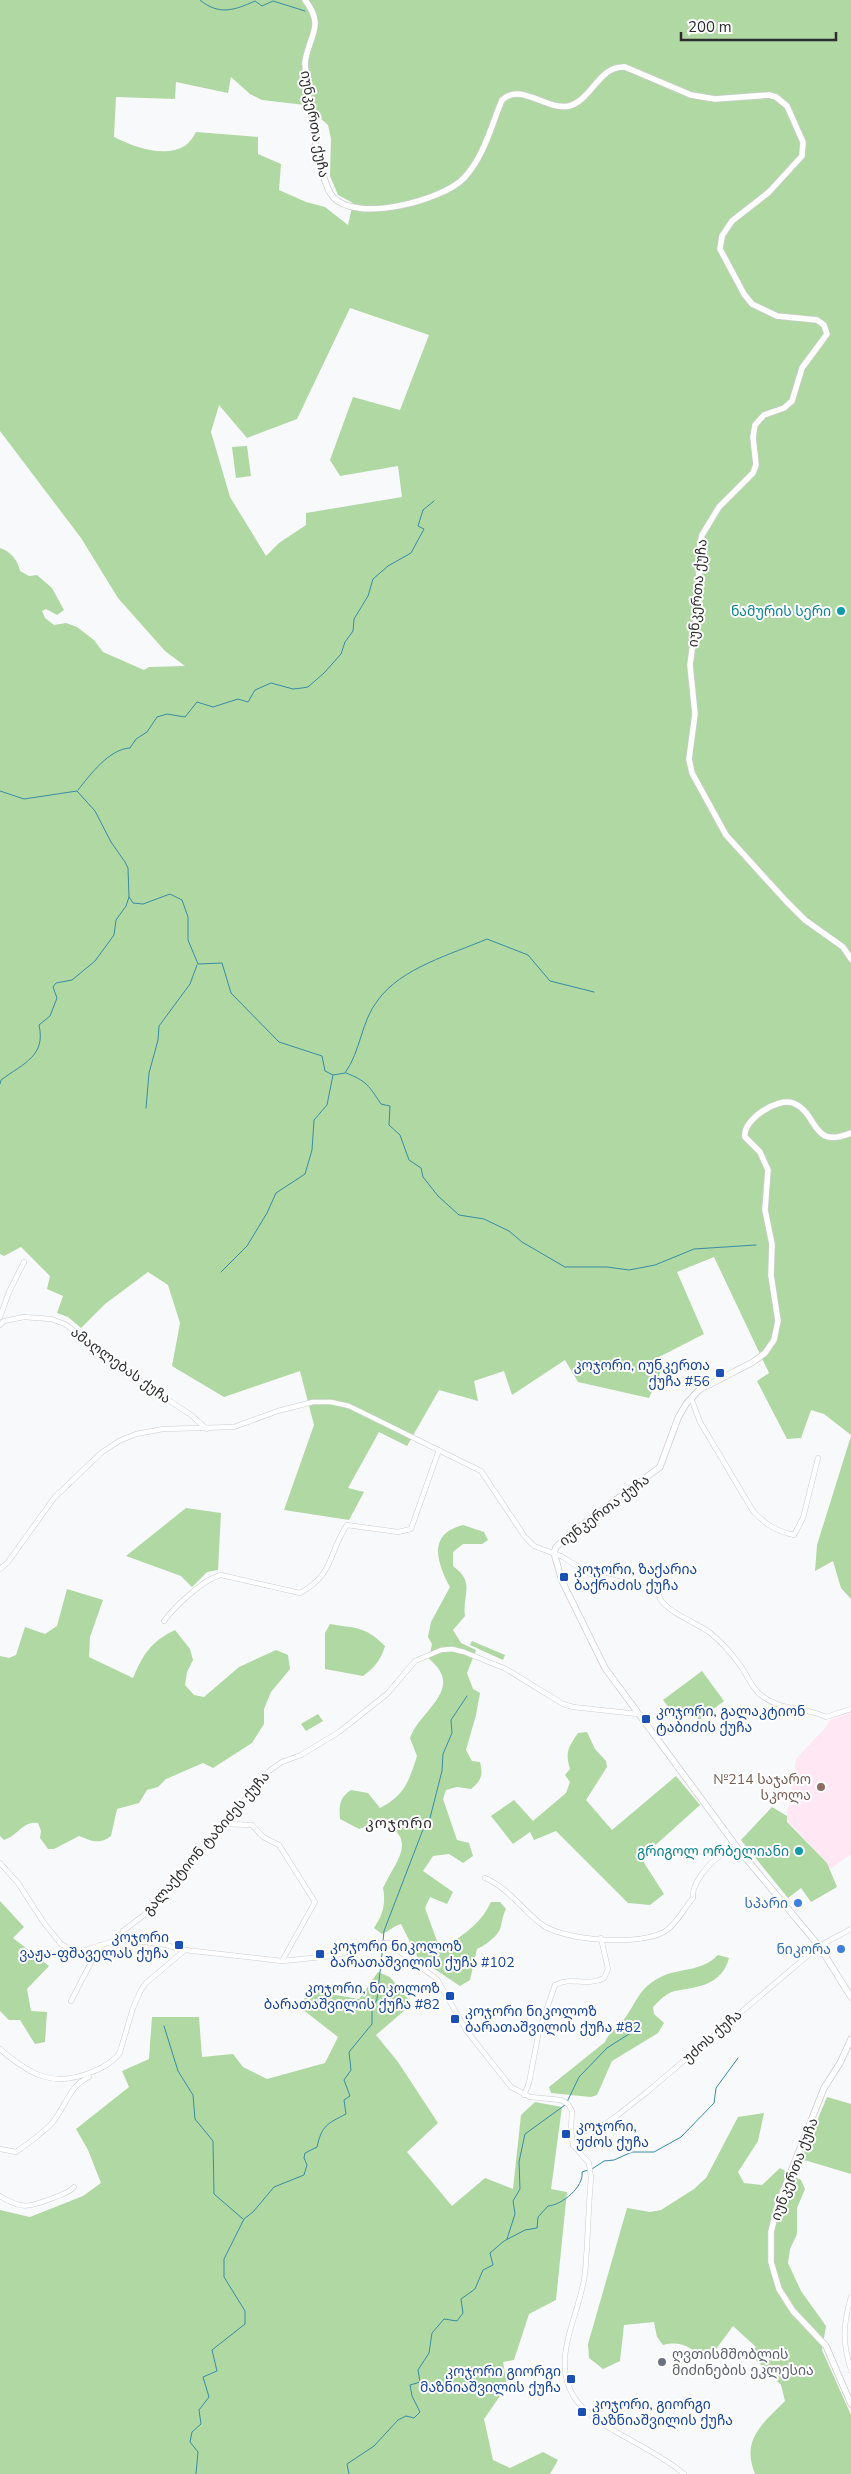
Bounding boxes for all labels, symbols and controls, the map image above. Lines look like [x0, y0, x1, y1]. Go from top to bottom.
scale bar [681, 10, 836, 42]
text: 200 m [688, 17, 732, 37]
street label: იუნკერთა ქუჩა [296, 69, 333, 179]
street label: იუნკერთა ქუჩა [683, 538, 712, 648]
place label: ნამურის სერი [731, 602, 831, 621]
marker: ნამურის სერი [835, 605, 847, 617]
street label: ამაღლებას ქუჩა [67, 1323, 175, 1408]
place label: კოჯორი, იუნკერთა ქუჩა #56 [574, 1356, 710, 1391]
marker: კოჯორი, იუნკერთა ქუჩა #56 [714, 1367, 726, 1379]
street label: იუნკერთა ქუჩა [555, 1470, 653, 1551]
place label: კოჯორი, ზაქარია ბაქრაძის ქუჩა [574, 1560, 697, 1595]
marker: კოჯორი, ზაქარია ბაქრაძის ქუჩა [558, 1571, 570, 1583]
place label: კოჯორი, გალაკტიონ ტაბიძის ქუჩა [656, 1702, 805, 1737]
marker: კოჯორი, გალაკტიონ ტაბიძის ქუჩა [640, 1713, 652, 1725]
street label: გალაქტიონ ტაბიძეს ქუჩა [139, 1767, 274, 1919]
place label: №214 საჯარო სკოლა [713, 1770, 811, 1805]
marker: №214 საჯარო სკოლა [815, 1781, 827, 1793]
district label: კოჯორი [365, 1813, 433, 1833]
place label: გრიგოლ ორბელიანი [637, 1842, 789, 1861]
marker: გრიგოლ ორბელიანი [793, 1845, 805, 1857]
place label: სპარი [745, 1894, 788, 1913]
marker: სპარი [792, 1897, 804, 1909]
place label: კოჯორი ვაჟა-ფშაველას ქუჩა [19, 1928, 169, 1963]
place label: კოჯორი ნიკოლოზ ბარათაშვილის ქუჩა #102 [330, 1937, 515, 1972]
marker: კოჯორი ვაჟა-ფშაველას ქუჩა [173, 1939, 185, 1951]
place label: ნიკორა [776, 1940, 831, 1959]
marker: ნიკორა [835, 1943, 847, 1955]
marker: კოჯორი ნიკოლოზ ბარათაშვილის ქუჩა #102 [314, 1948, 326, 1960]
place label: კოჯორი, ნიკოლოზ ბარათაშვილის ქუჩა #82 [264, 1979, 440, 2014]
marker: კოჯორი, ნიკოლოზ ბარათაშვილის ქუჩა #82 [444, 1990, 456, 2002]
place label: კოჯორი ნიკოლოზ ბარათაშვილის ქუჩა #82 [465, 2002, 641, 2037]
street label: უძოს ქუჩა [679, 2005, 746, 2067]
marker: კოჯორი ნიკოლოზ ბარათაშვილის ქუჩა #82 [449, 2013, 461, 2025]
street label: იუნკერთა ქუჩა [766, 2115, 823, 2223]
place label: კოჯორი, უძოს ქუჩა [576, 2117, 649, 2152]
marker: კოჯორი, უძოს ქუჩა [560, 2128, 572, 2140]
place label: ღვთისმშობლის მიძინების ეკლესია [672, 2345, 814, 2380]
marker: ღვთისმშობლის მიძინების ეკლესია [656, 2356, 668, 2368]
place label: კოჯორი გიორგი მაზნიაშვილის ქუჩა [420, 2362, 561, 2397]
marker: კოჯორი გიორგი მაზნიაშვილის ქუჩა [565, 2373, 577, 2385]
place label: კოჯორი, გიორგი მაზნიაშვილის ქუჩა [592, 2395, 733, 2430]
marker: კოჯორი, გიორგი მაზნიაშვილის ქუჩა [576, 2406, 588, 2418]

